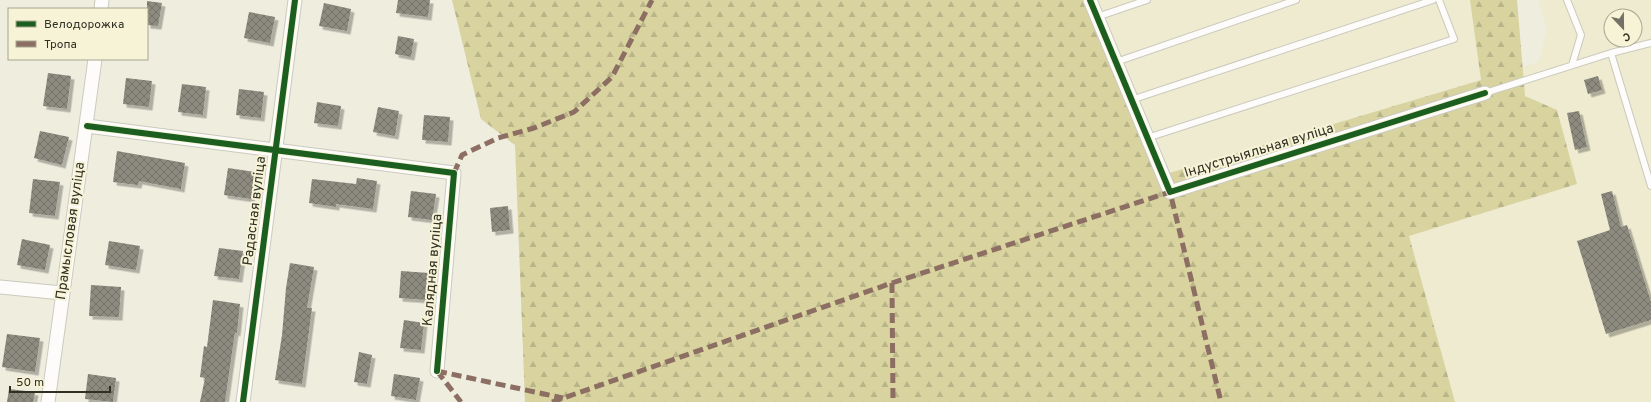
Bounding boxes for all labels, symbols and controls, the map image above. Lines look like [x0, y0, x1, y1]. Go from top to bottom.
legend [8, 8, 148, 60]
north arrow [1603, 8, 1643, 48]
text: Велодорожка [44, 17, 124, 33]
text: С [1620, 29, 1632, 44]
text: Тропа [44, 37, 77, 53]
street label: Індустрыяльная вуліца [1182, 120, 1336, 182]
street label: Радасная вуліца [240, 155, 270, 267]
street label: Прамысловая вуліца [53, 161, 89, 301]
street label: Калядная вуліца [420, 213, 446, 327]
scale bar [10, 368, 110, 394]
text: 50 m [16, 375, 44, 391]

